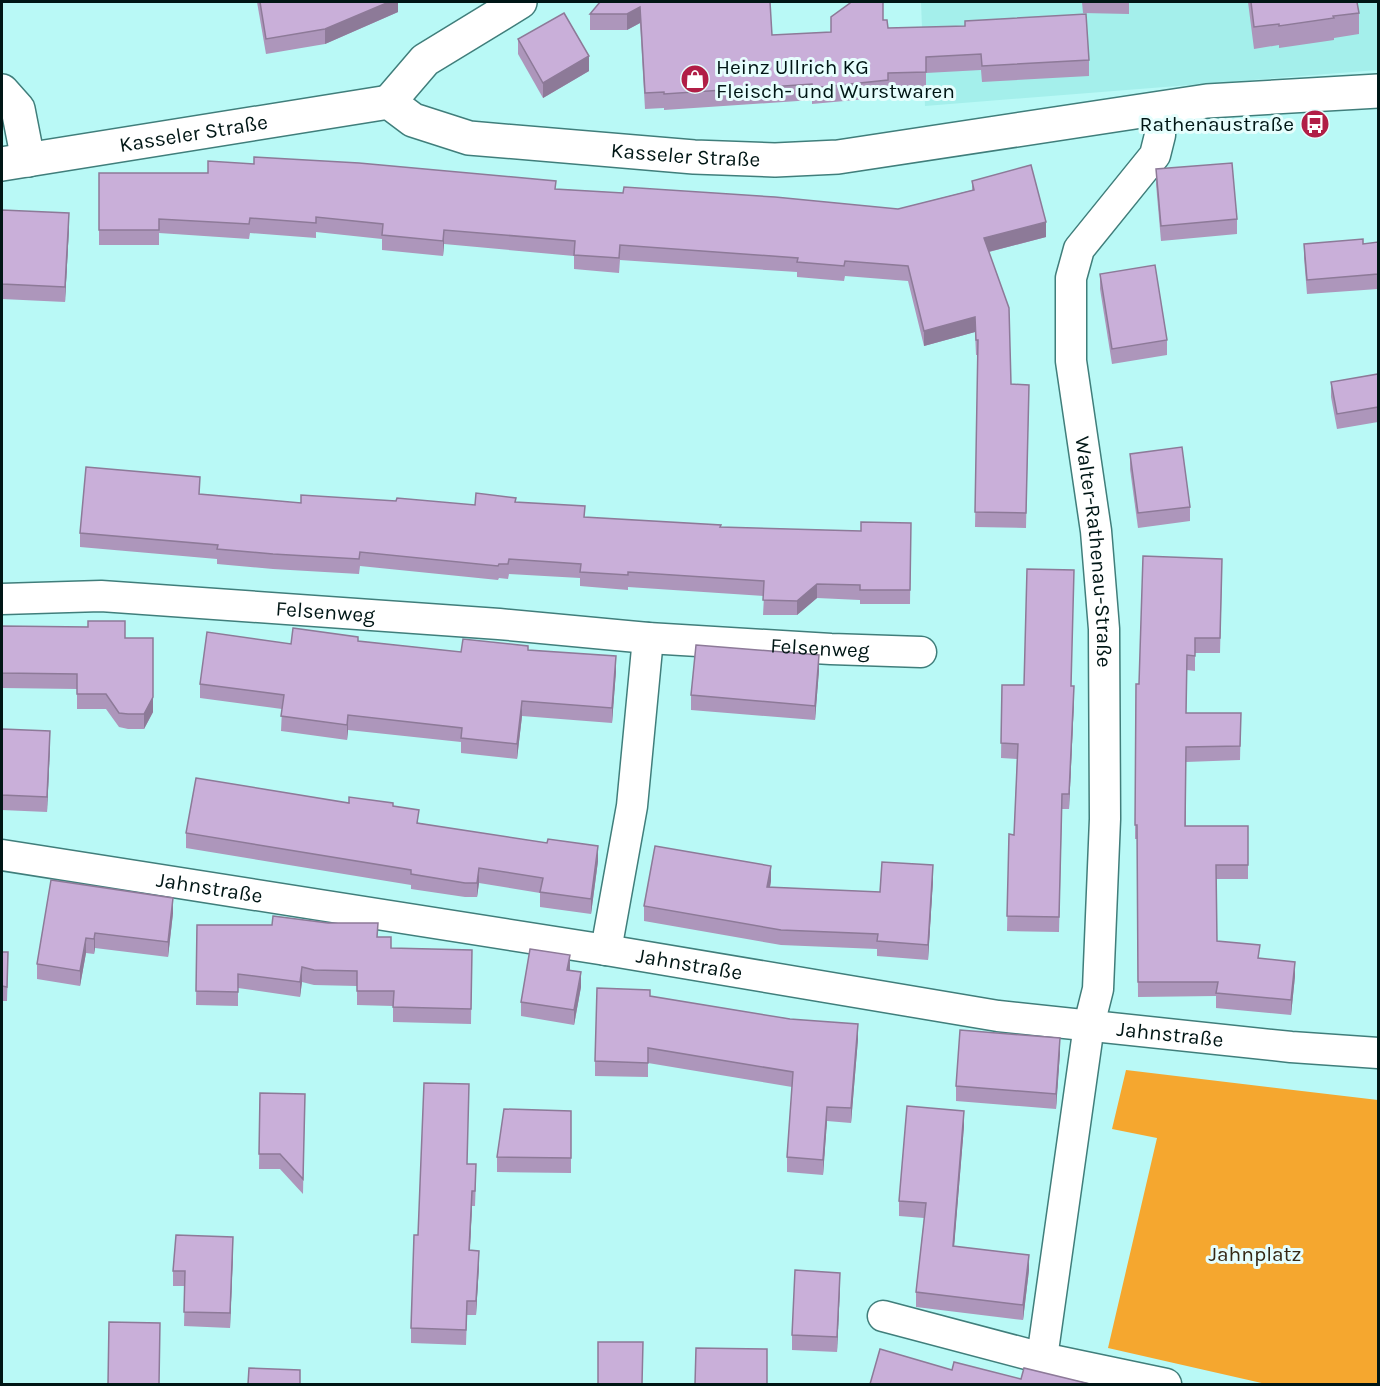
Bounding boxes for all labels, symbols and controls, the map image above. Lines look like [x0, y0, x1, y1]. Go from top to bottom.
place label: Heinz Ullrich KG Fleisch- und Wurstwaren [716, 55, 955, 103]
shop icon: Heinz Ullrich KG Fleisch- und Wurstwaren [679, 63, 711, 95]
bus stop icon: Rathenaustraße [1299, 108, 1331, 140]
street label: Kasseler Straße [118, 110, 269, 157]
place label: Rathenaustraße [1140, 112, 1294, 136]
street label: Kasseler Straße [610, 138, 761, 171]
street label: Walter-Rathenau-Straße [1070, 434, 1116, 668]
street label: Felsenweg [275, 596, 376, 627]
street label: Felsenweg [770, 633, 870, 662]
street label: Jahnstraße [155, 867, 264, 908]
street label: Jahnstraße [635, 943, 744, 985]
street label: Jahnstraße [1116, 1017, 1225, 1052]
park label: Jahnplatz [1209, 1242, 1301, 1266]

